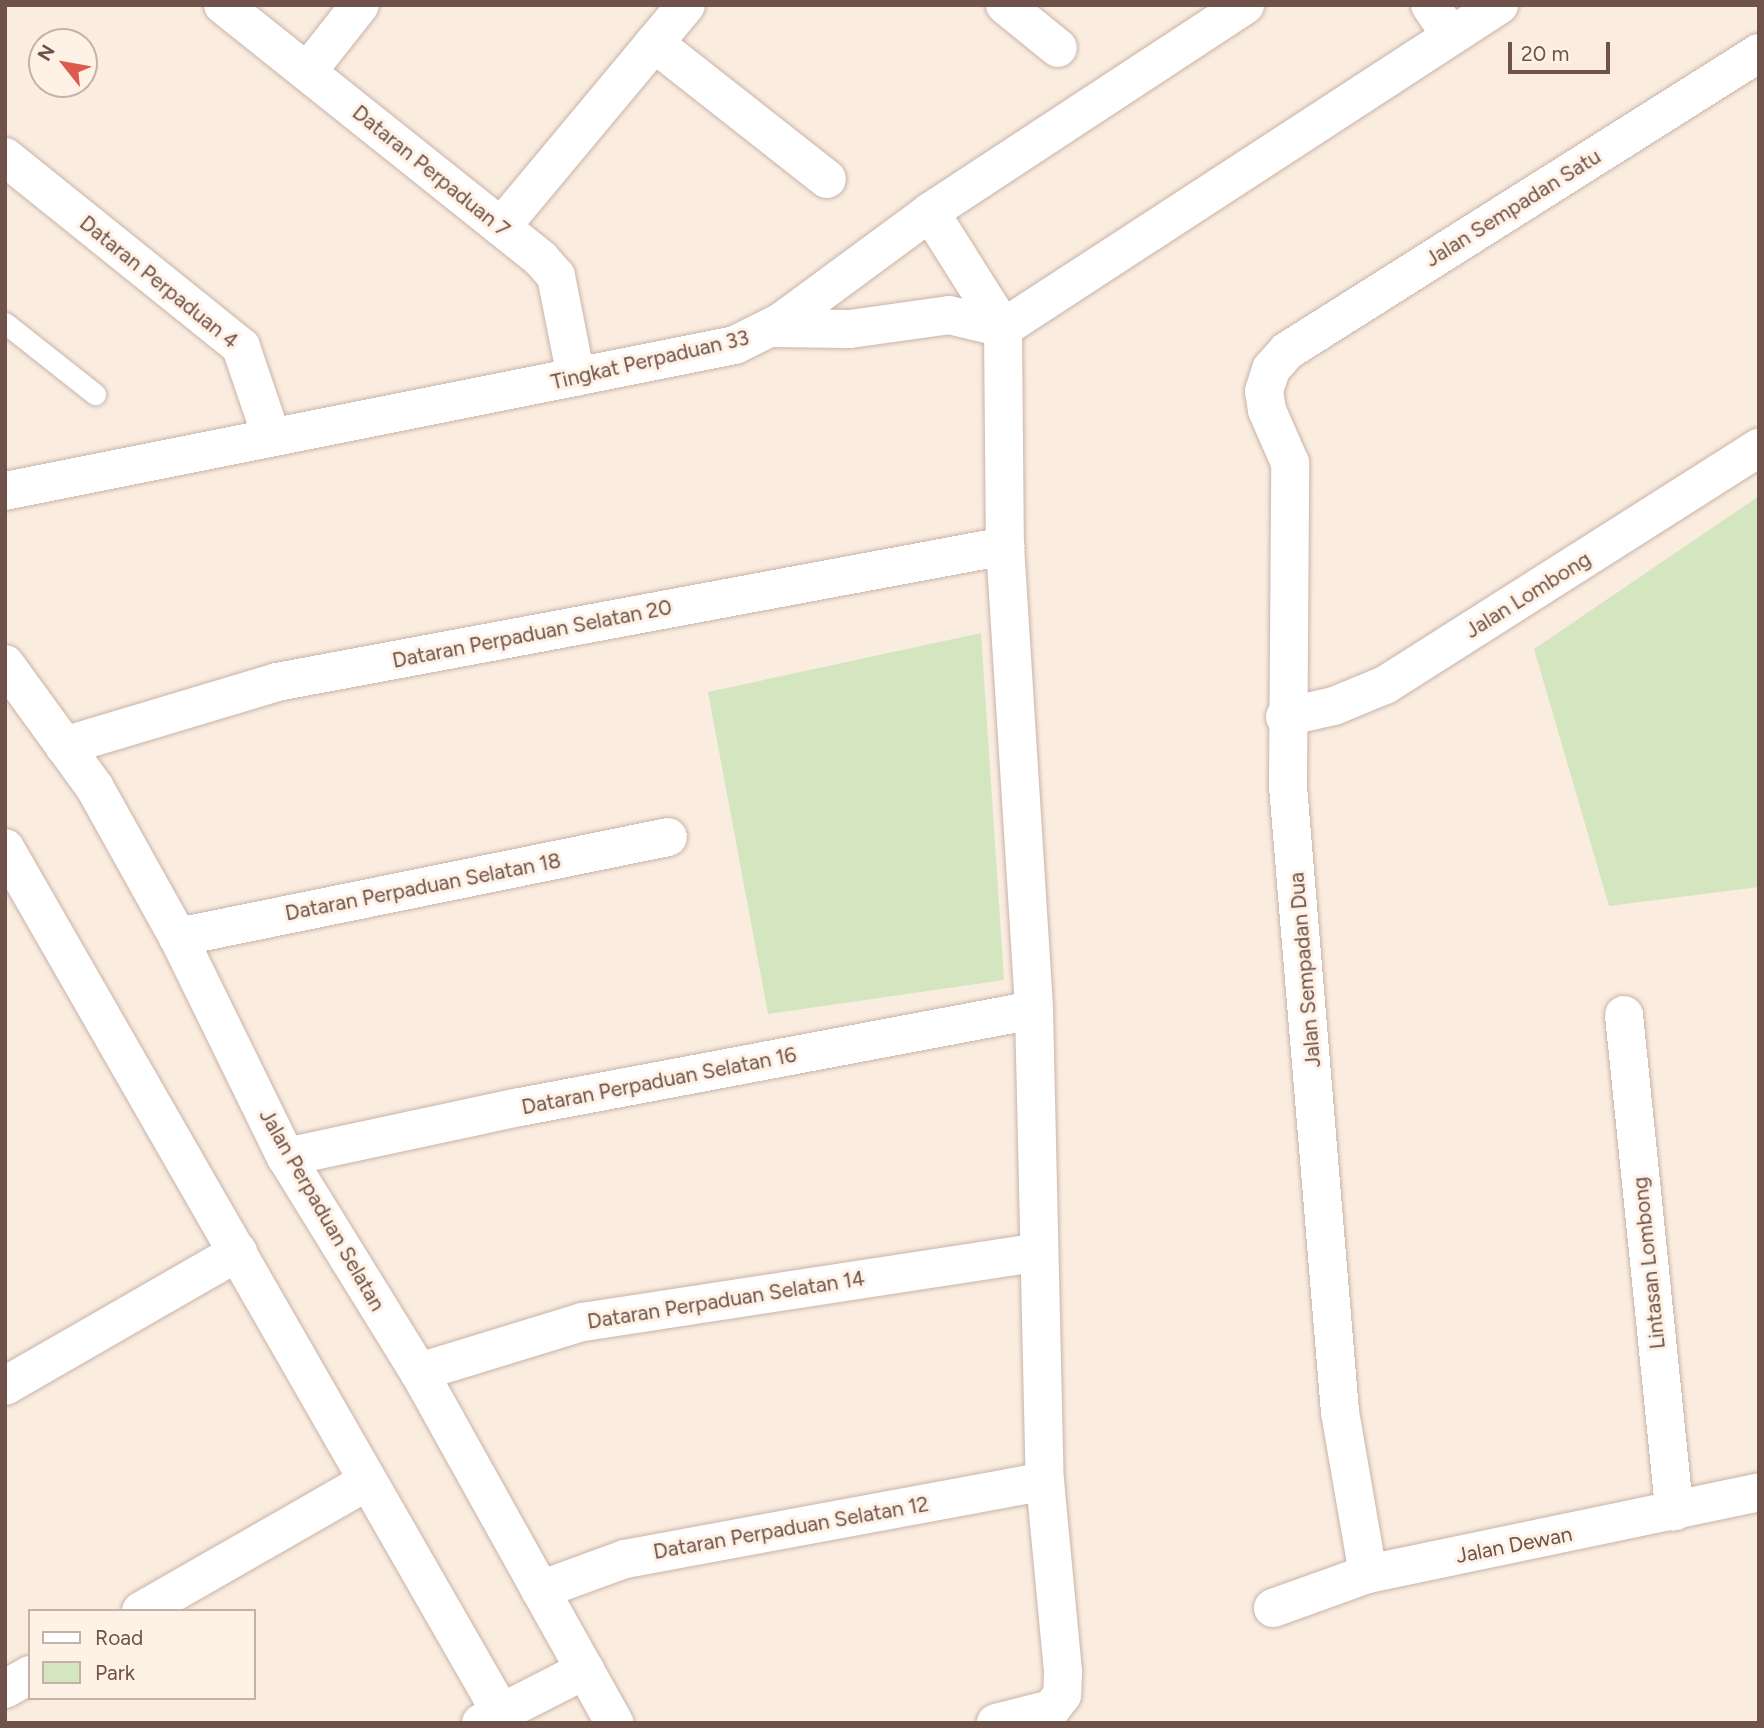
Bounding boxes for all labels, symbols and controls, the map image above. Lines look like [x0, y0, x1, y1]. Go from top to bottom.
north arrow [28, 28, 98, 98]
scale bar [1512, 28, 1614, 72]
text: N [33, 41, 60, 65]
text: 20 m [1521, 41, 1569, 66]
street label: Dataran Perpaduan 7 [347, 100, 515, 242]
street label: Jalan Sempadan Satu [1421, 144, 1605, 272]
street label: Dataran Perpaduan 4 [75, 210, 243, 354]
street label: Tingkat Perpaduan 33 [549, 325, 751, 395]
street label: Jalan Lombong [1461, 546, 1595, 644]
street label: Dataran Perpaduan Selatan 20 [390, 595, 674, 673]
street label: Dataran Perpaduan Selatan 18 [283, 848, 563, 926]
street label: Jalan Sempadan Dua [1284, 871, 1326, 1069]
street label: Dataran Perpaduan Selatan 16 [519, 1042, 799, 1120]
street label: Jalan Perpaduan Selatan [254, 1105, 390, 1315]
street label: Lintasan Lombong [1627, 1176, 1671, 1350]
street label: Dataran Perpaduan Selatan 14 [585, 1266, 867, 1334]
street label: Dataran Perpaduan Selatan 12 [651, 1491, 931, 1565]
street label: Jalan Dewan [1454, 1521, 1574, 1569]
legend [28, 1609, 256, 1700]
text: Road [95, 1625, 143, 1650]
text: Park [95, 1660, 135, 1685]

